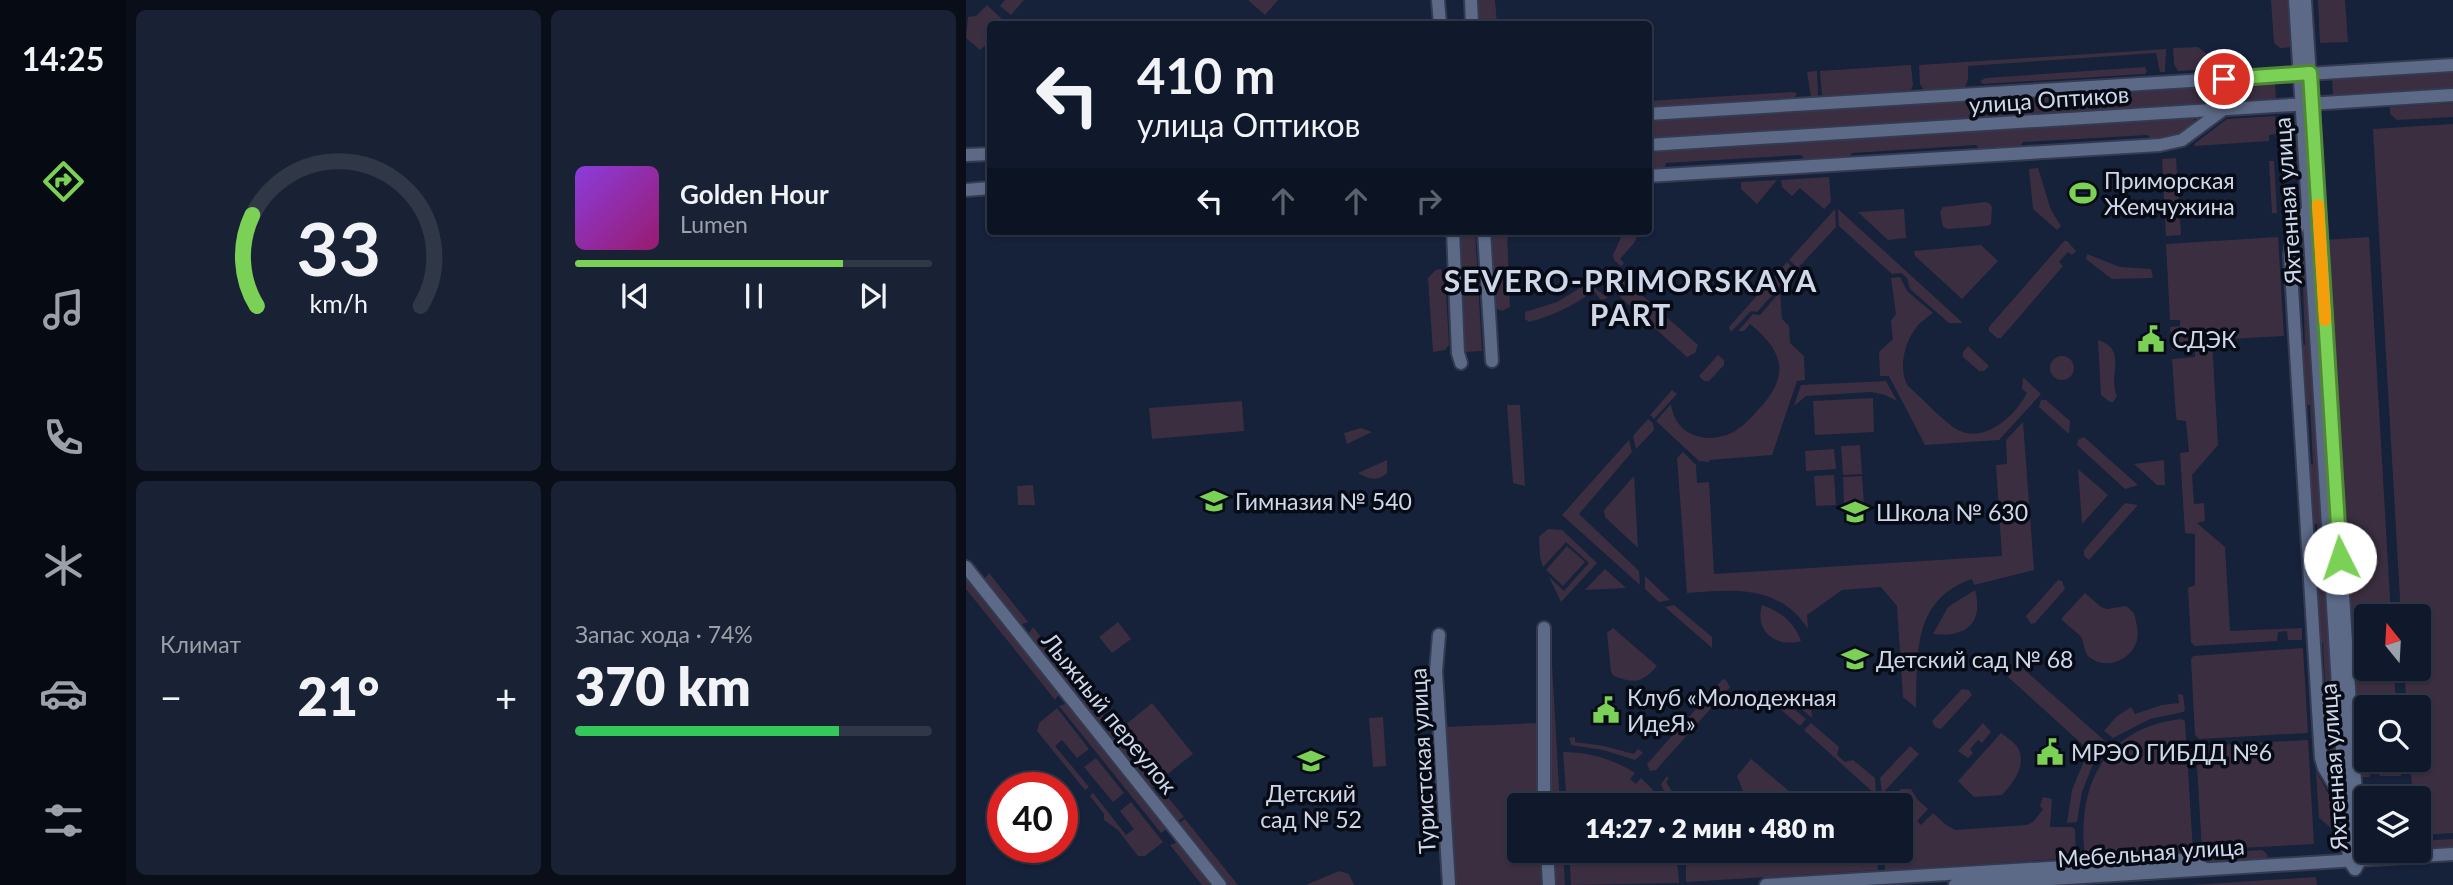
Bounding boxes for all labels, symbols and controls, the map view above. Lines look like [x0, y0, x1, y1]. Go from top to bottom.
text: 14:25 [22, 39, 104, 78]
text: 410 m [1137, 46, 1275, 104]
icon: left [1022, 49, 1113, 140]
pin [2194, 49, 2254, 109]
icon: arrive [2205, 60, 2243, 98]
street label: улица Оптиков [1968, 79, 2130, 119]
text: улица Оптиков [1137, 105, 1360, 144]
street label: Яхтенная улица [2267, 117, 2307, 286]
icon: directions [39, 157, 88, 206]
place label: Приморская Жемчужина [2104, 166, 2235, 220]
text: Golden Hour [680, 178, 829, 210]
sports icon: Приморская Жемчужина [2068, 178, 2098, 208]
icon: left [1191, 182, 1229, 220]
icon: ahead [1264, 182, 1302, 220]
icon: ahead [1337, 182, 1375, 220]
icon: right [1410, 182, 1448, 220]
text: 33 [296, 205, 381, 293]
text: Lumen [680, 210, 748, 238]
district label: SEVERO-PRIMORSKAYA PART [1444, 262, 1818, 332]
icon: previous [616, 277, 654, 315]
icon: pause [735, 277, 773, 315]
icon: next [854, 277, 892, 315]
icon: music [39, 285, 88, 334]
text: km/h [309, 288, 368, 318]
public building icon: СДЭК [2136, 324, 2166, 354]
place label: СДЭК [2172, 325, 2237, 353]
icon: phone [39, 413, 88, 462]
school or university icon: Гимназия № 540 [1199, 486, 1229, 516]
place label: Гимназия № 540 [1235, 487, 1412, 515]
school or university icon: Школа № 630 [1840, 497, 1870, 527]
place label: Школа № 630 [1876, 498, 2028, 526]
position arrow [2303, 521, 2377, 595]
icon: climate [39, 541, 88, 590]
north arrow [2354, 604, 2431, 681]
map controls [2354, 604, 2431, 863]
text: Запас хода · 74% [575, 620, 753, 648]
street label: Лыжный переулок [1036, 626, 1184, 799]
text: Климат [160, 630, 241, 658]
school or university icon: Детский сад № 68 [1840, 644, 1870, 674]
place label: Детский сад № 68 [1876, 645, 2073, 673]
text: 370 km [575, 655, 751, 717]
text: 21° [298, 665, 379, 727]
street label: Туристская улица [1403, 667, 1441, 855]
icon: car [39, 669, 88, 718]
text: − [160, 674, 182, 720]
text: + [495, 674, 517, 720]
place label: Клуб «Молодежная ИдеЯ» [1627, 683, 1837, 737]
street label: Яхтенная улица [2313, 683, 2353, 852]
public building icon: Клуб «Молодежная ИдеЯ» [1591, 695, 1621, 725]
button: search [2354, 695, 2431, 772]
public building icon: МРЭО ГИБДД №6 [2035, 737, 2065, 767]
place label: МРЭО ГИБДД №6 [2071, 738, 2272, 766]
school or university icon: Детский сад № 52 [1296, 746, 1326, 776]
speed limit sign: 40 [987, 772, 1078, 863]
place label: Детский сад № 52 [1260, 779, 1362, 833]
button: layers [2354, 786, 2431, 863]
icon: filters [39, 796, 88, 845]
text: 14:27 · 2 мин · 480 m [1585, 812, 1835, 844]
street label: Мебельная улица [2056, 831, 2246, 873]

